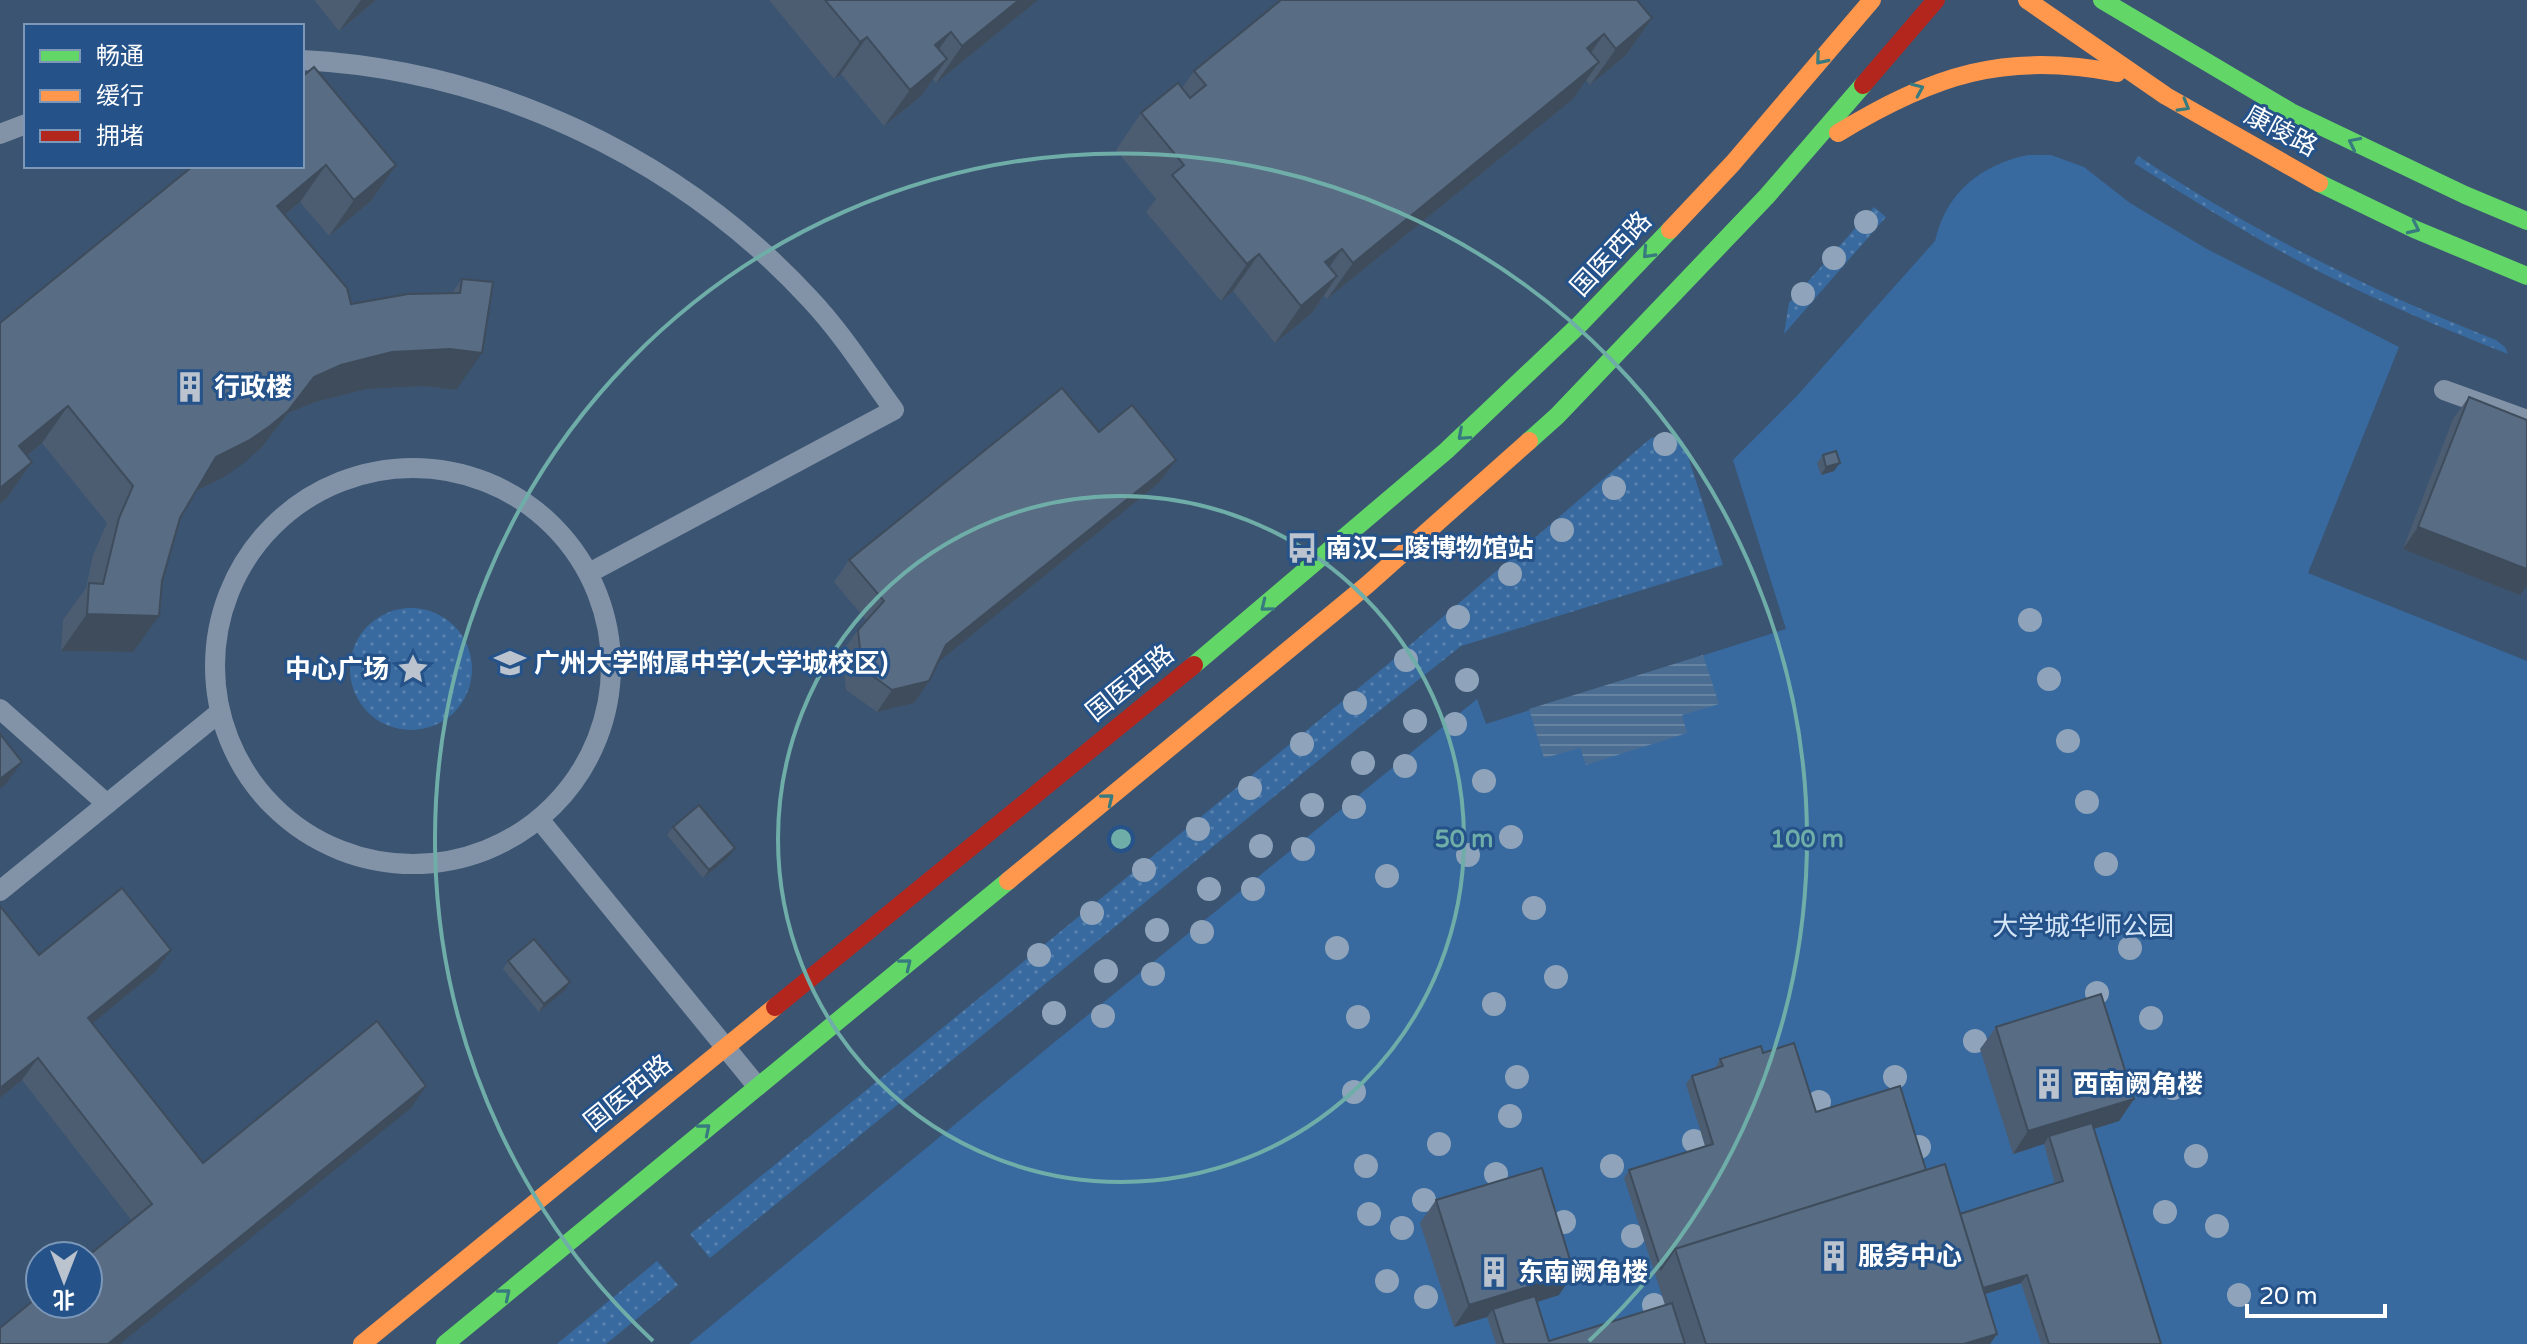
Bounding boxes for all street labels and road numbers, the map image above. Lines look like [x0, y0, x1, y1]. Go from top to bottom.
street label: 康陵路 [2239, 99, 2323, 163]
street label: 国医西路 [1564, 205, 1658, 303]
street label: 国医西路 [1080, 638, 1180, 728]
street label: 国医西路 [578, 1048, 678, 1138]

